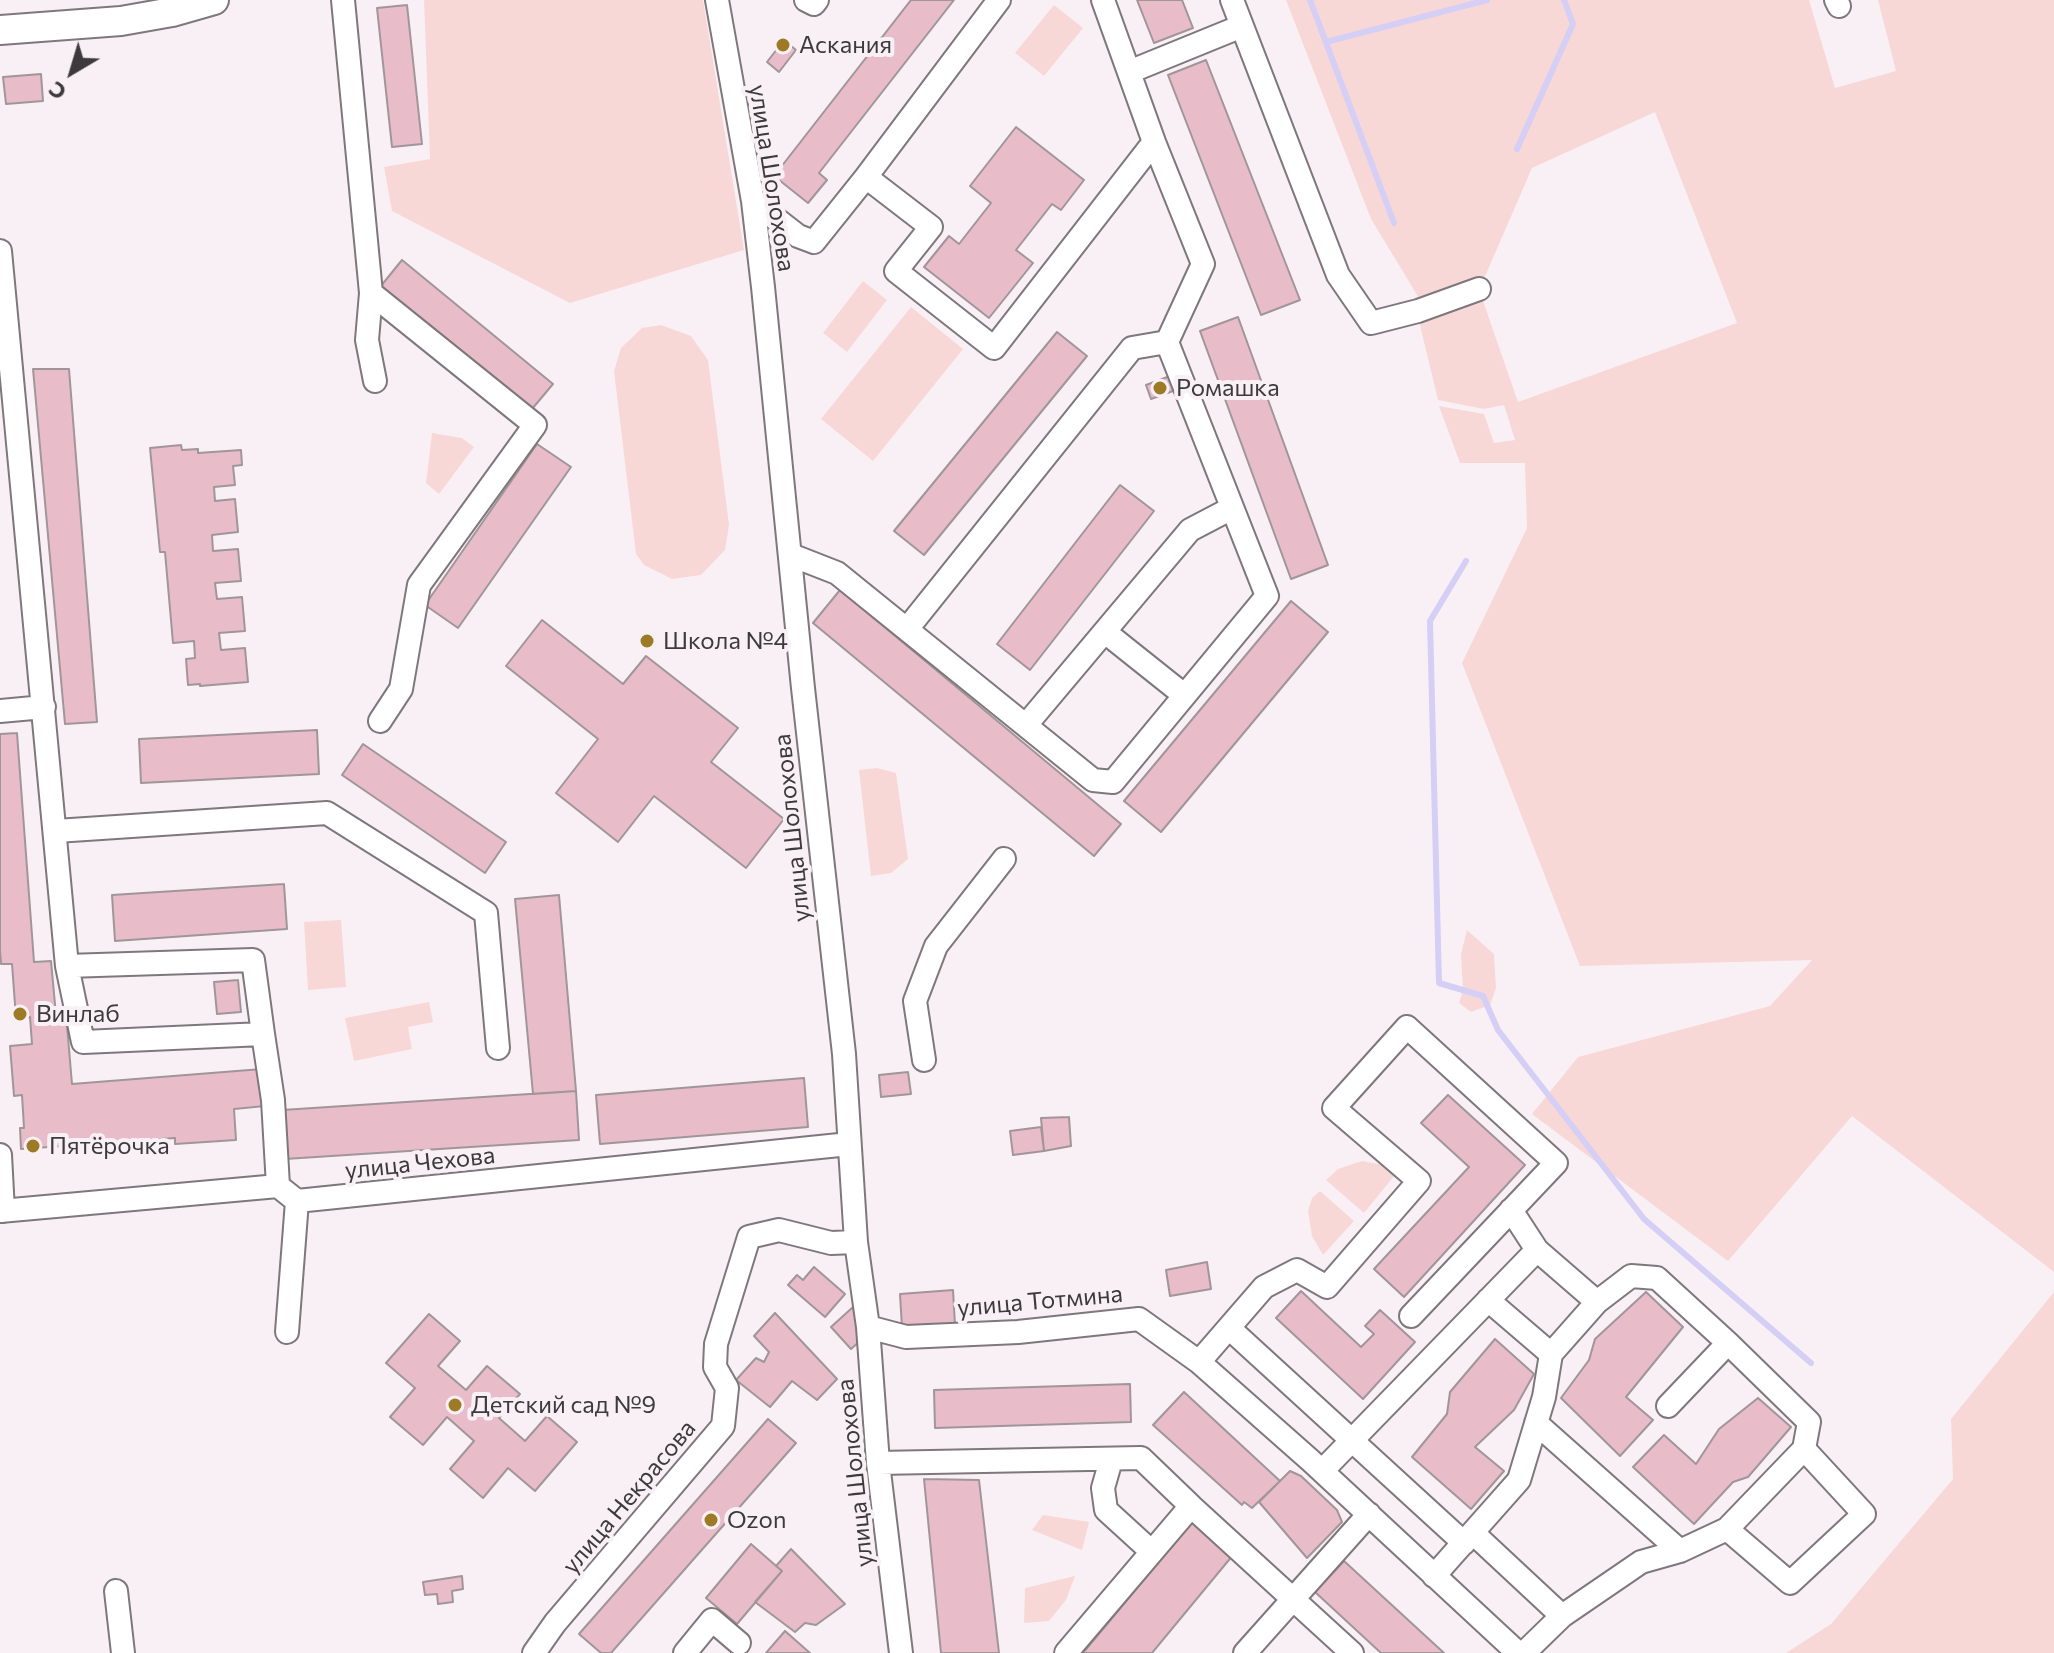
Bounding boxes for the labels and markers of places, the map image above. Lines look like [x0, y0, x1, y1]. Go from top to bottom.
place label: Аскания [799, 31, 892, 59]
marker: Аскания [774, 36, 792, 54]
place label: Ромашка [1176, 374, 1280, 402]
marker: Ромашка [1151, 379, 1169, 397]
place label: Школа №4 [663, 627, 788, 655]
marker: Школа №4 [638, 632, 656, 650]
place label: Винлаб [36, 1000, 120, 1028]
marker: Винлаб [11, 1005, 29, 1023]
place label: Пятёрочка [49, 1132, 170, 1160]
marker: Пятёрочка [24, 1137, 42, 1155]
place label: Детский сад №9 [471, 1391, 656, 1419]
marker: Детский сад №9 [446, 1396, 464, 1414]
place label: Ozon [727, 1506, 787, 1534]
marker: Ozon [702, 1511, 720, 1529]

